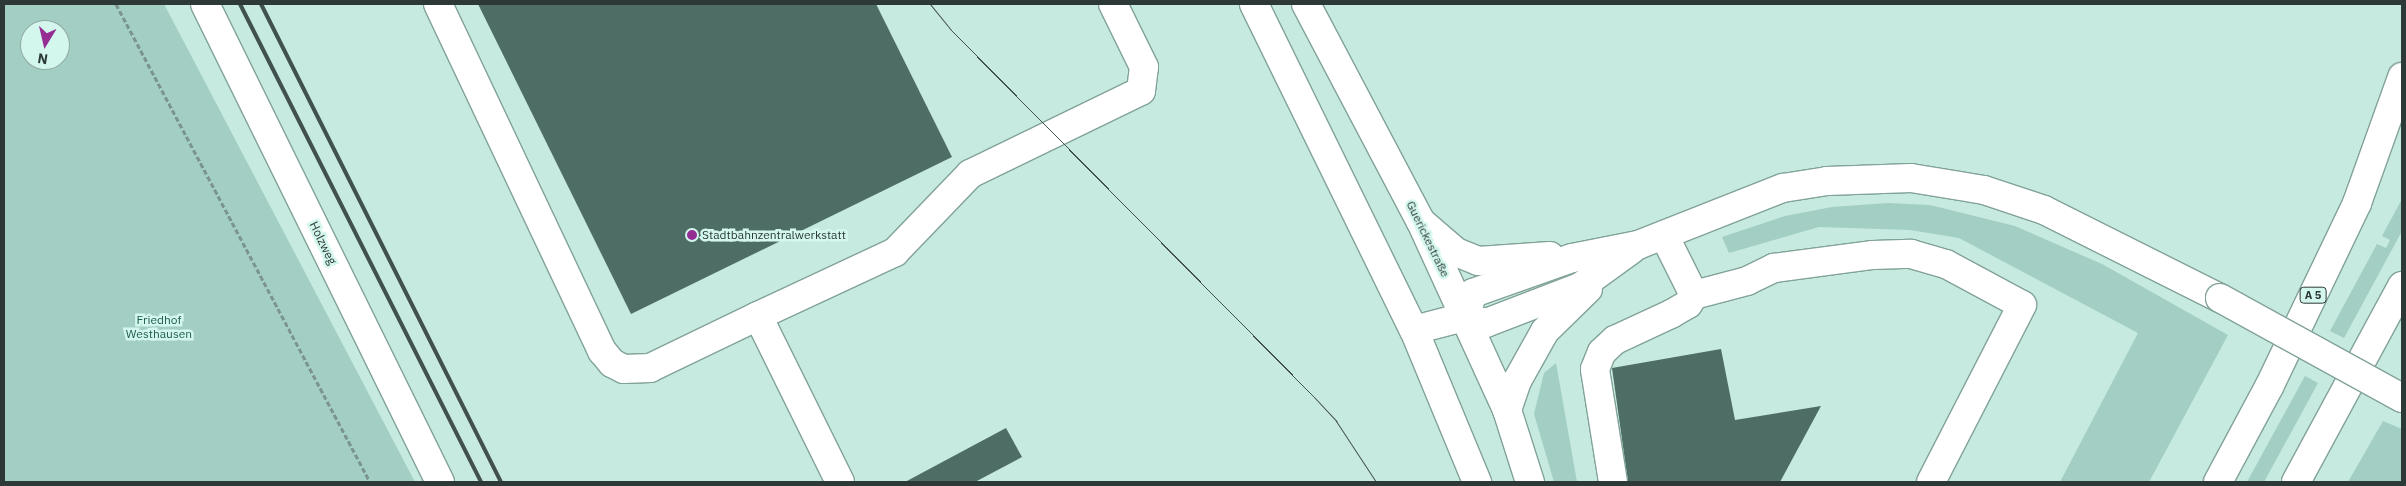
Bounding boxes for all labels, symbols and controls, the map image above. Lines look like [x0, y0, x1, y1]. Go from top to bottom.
north arrow [20, 20, 70, 70]
text: N [36, 49, 49, 69]
street label: Guerickestraße [1403, 199, 1453, 279]
street label: Holzweg [306, 219, 340, 267]
place label: Stadtbahnzentralwerkstatt [702, 228, 846, 242]
marker: Stadtbahnzentralwerkstatt [686, 229, 698, 241]
road number: A 5 [2299, 286, 2327, 304]
park label: Friedhof Westhausen [126, 313, 192, 341]

